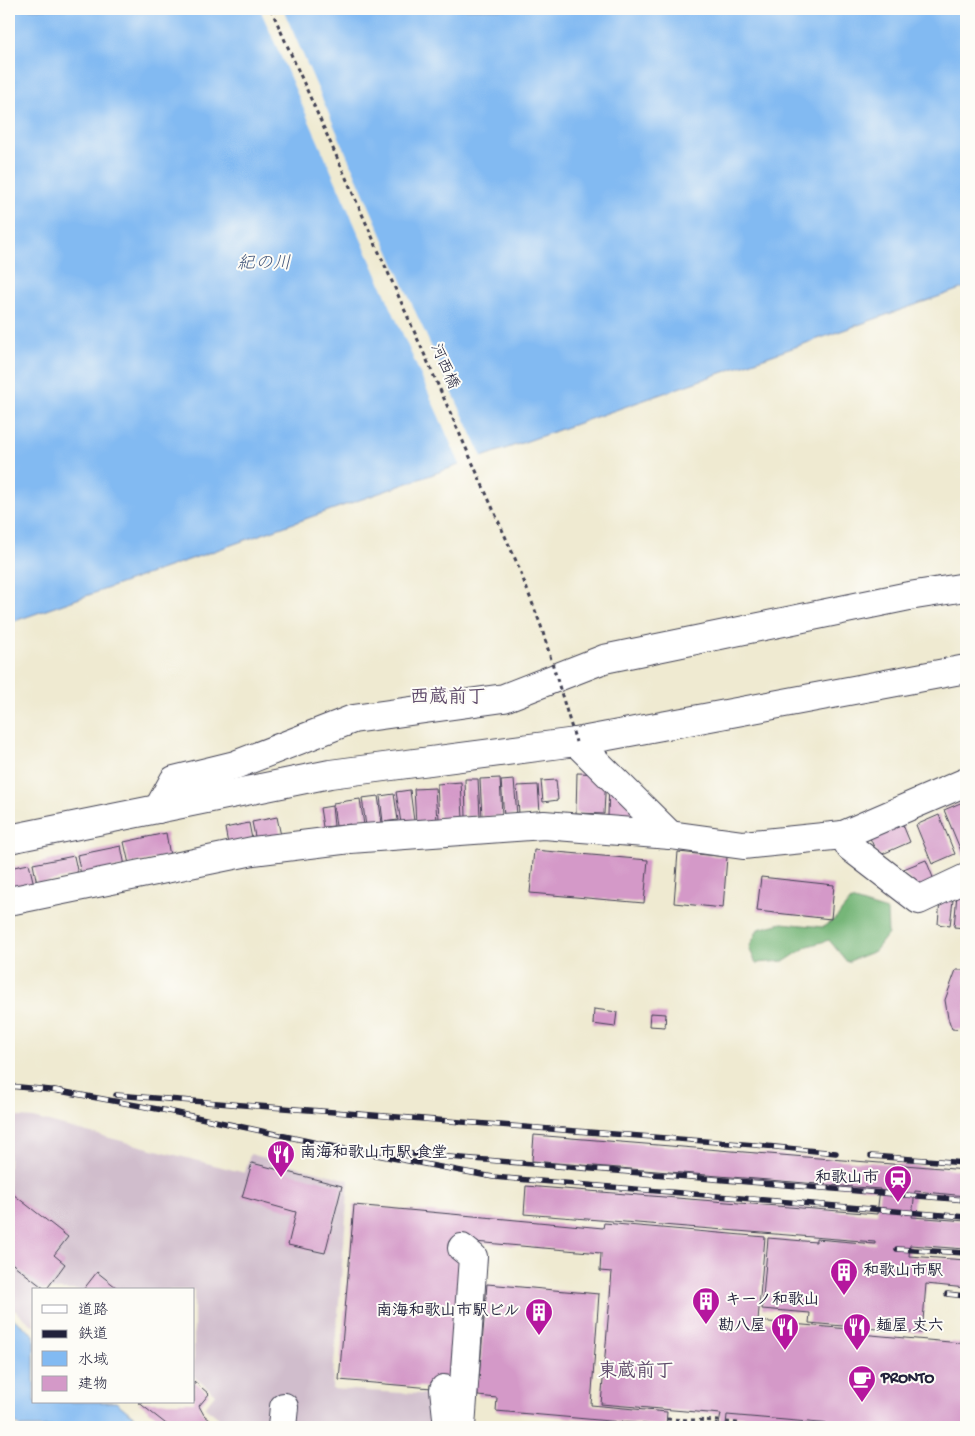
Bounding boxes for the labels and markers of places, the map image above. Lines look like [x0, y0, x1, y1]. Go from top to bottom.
restaurant icon: 南海和歌山市駅 食堂 [266, 1139, 296, 1178]
place label: 南海和歌山市駅 食堂 [300, 1143, 448, 1164]
station icon: 和歌山市 [883, 1164, 913, 1203]
place label: 和歌山市 [815, 1169, 879, 1189]
building icon: 和歌山市駅 [829, 1257, 859, 1296]
place label: 和歌山市駅 [863, 1262, 943, 1282]
building icon: キーノ和歌山 [691, 1286, 721, 1325]
place label: キーノ和歌山 [725, 1291, 820, 1311]
building icon: 南海和歌山市駅ビル [524, 1297, 554, 1336]
place label: 南海和歌山市駅ビル [376, 1301, 520, 1322]
restaurant icon: 勘八屋 [770, 1312, 800, 1351]
restaurant icon: 麺屋 丈六 [842, 1312, 872, 1351]
place label: 麺屋 丈六 [876, 1316, 944, 1337]
place label: 勘八屋 [718, 1317, 766, 1337]
cafe icon: PRONTO [847, 1364, 877, 1403]
place label: PRONTO [880, 1370, 934, 1389]

